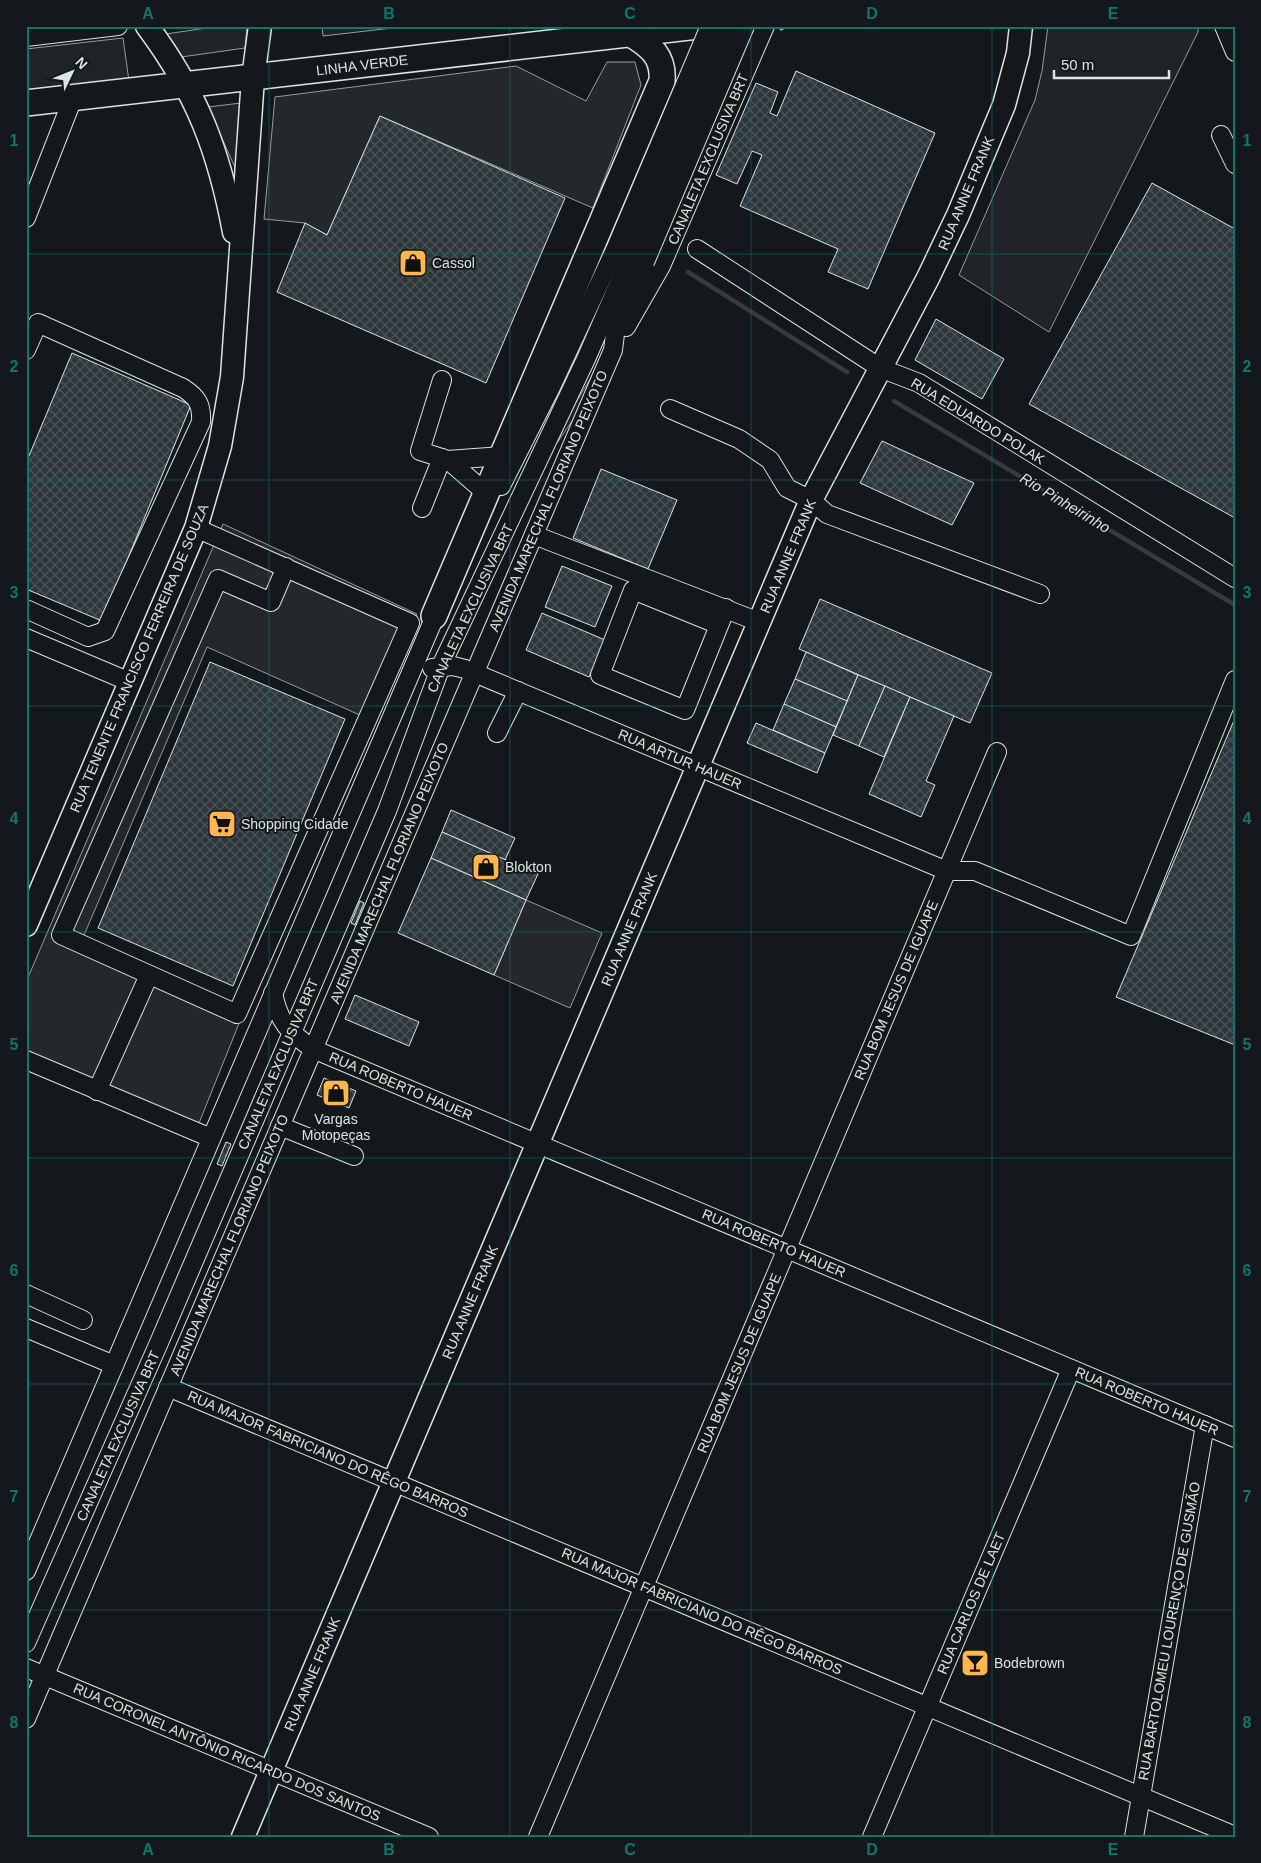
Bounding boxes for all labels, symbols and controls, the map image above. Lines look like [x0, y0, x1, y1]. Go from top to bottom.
text: A [142, 5, 154, 22]
text: B [383, 5, 395, 22]
text: C [624, 5, 636, 22]
text: D [866, 5, 878, 22]
text: E [1108, 5, 1119, 22]
north arrow [48, 48, 98, 98]
scale bar [1054, 48, 1168, 80]
street label: LINHA VERDE [315, 51, 409, 79]
text: N [72, 54, 91, 72]
text: 50 m [1061, 56, 1094, 73]
street label: CANALETA EXCLUSIVA BRT [665, 71, 752, 247]
text: 1 [10, 132, 19, 149]
text: 1 [1243, 132, 1252, 149]
street label: RUA ANNE FRANK [935, 133, 997, 252]
shop icon: Cassol [398, 248, 428, 278]
place label: Cassol [432, 255, 475, 271]
text: 2 [10, 358, 19, 375]
text: 2 [1243, 358, 1252, 375]
street label: AVENIDA MARECHAL FLORIANO PEIXOTO [486, 368, 611, 634]
street label: RUA EDUARDO POLAK [908, 375, 1048, 468]
water label: Rio Pinheirinho [1017, 469, 1113, 536]
street label: RUA ANNE FRANK [757, 496, 819, 615]
street label: RUA TENENTE FRANCISCO FERREIRA DE SOUZA [66, 501, 212, 815]
street label: CANALETA EXCLUSIVA BRT [424, 521, 516, 695]
text: 3 [10, 584, 19, 601]
text: 3 [1243, 584, 1252, 601]
street label: RUA ARTUR HAUER [616, 726, 744, 792]
street label: AVENIDA MARECHAL FLORIANO PEIXOTO [327, 740, 452, 1006]
supermarket icon: Shopping Cidade [207, 809, 237, 839]
text: 4 [10, 810, 19, 827]
text: 4 [1243, 810, 1252, 827]
place label: Shopping Cidade [241, 816, 349, 832]
shop icon: Blokton [471, 852, 501, 882]
place label: Blokton [505, 859, 552, 875]
street label: RUA ANNE FRANK [598, 869, 660, 988]
street label: RUA BOM JESUS DE IGUAPE [851, 898, 941, 1082]
street label: CANALETA EXCLUSIVA BRT [235, 976, 322, 1152]
text: 5 [10, 1036, 19, 1053]
text: 5 [1243, 1036, 1252, 1053]
street label: RUA ROBERTO HAUER [327, 1048, 475, 1124]
shop icon: Vargas Motopeças [321, 1078, 351, 1108]
place label: Vargas Motopeças [302, 1111, 370, 1143]
street label: AVENIDA MARECHAL FLORIANO PEIXOTO [167, 1112, 292, 1378]
street label: RUA ROBERTO HAUER [700, 1205, 848, 1281]
street label: RUA ANNE FRANK [439, 1242, 501, 1361]
text: 6 [10, 1262, 19, 1279]
text: 6 [1243, 1262, 1252, 1279]
street label: RUA BOM JESUS DE IGUAPE [694, 1271, 784, 1455]
street label: CANALETA EXCLUSIVA BRT [73, 1348, 163, 1523]
street label: RUA ROBERTO HAUER [1073, 1363, 1221, 1439]
street label: RUA MAJOR FABRICIANO DO RÊGO BARROS [185, 1387, 471, 1521]
street label: RUA BARTOLOMEU LOURENÇO DE GUSMÃO [1135, 1480, 1203, 1782]
text: 7 [10, 1488, 19, 1505]
text: 7 [1243, 1488, 1252, 1505]
street label: RUA CARLOS DE LAET [934, 1529, 1008, 1676]
street label: RUA MAJOR FABRICIANO DO RÊGO BARROS [559, 1544, 845, 1678]
street label: RUA ANNE FRANK [281, 1614, 343, 1733]
bar icon: Bodebrown [960, 1648, 990, 1678]
place label: Bodebrown [994, 1655, 1065, 1671]
street label: RUA CORONEL ANTÔNIO RICARDO DOS SANTOS [71, 1680, 383, 1824]
text: 8 [10, 1714, 19, 1731]
text: 8 [1243, 1714, 1252, 1731]
text: A [142, 1841, 154, 1858]
text: B [383, 1841, 395, 1858]
text: C [624, 1841, 636, 1858]
text: D [866, 1841, 878, 1858]
text: E [1108, 1841, 1119, 1858]

